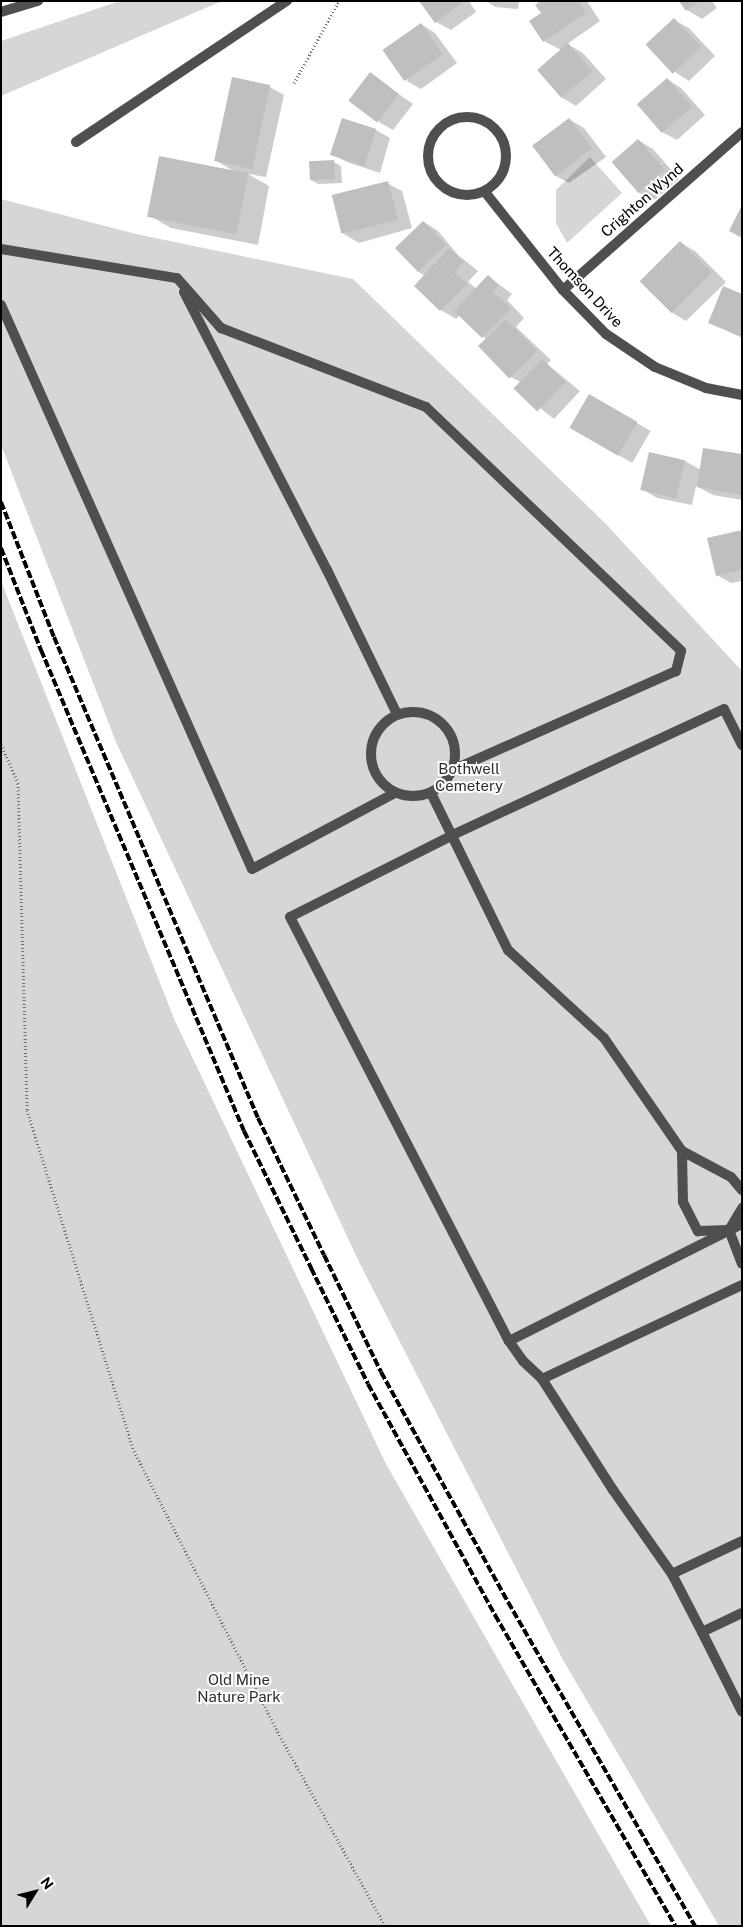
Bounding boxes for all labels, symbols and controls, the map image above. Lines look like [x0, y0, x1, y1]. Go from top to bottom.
street label: Crighton Wynd [597, 159, 687, 241]
street label: Thomson Drive [543, 243, 627, 331]
park label: Bothwell Cemetery [435, 759, 503, 794]
park label: Old Mine Nature Park [197, 1670, 281, 1705]
north arrow [10, 1867, 60, 1917]
text: N [37, 1874, 57, 1892]

